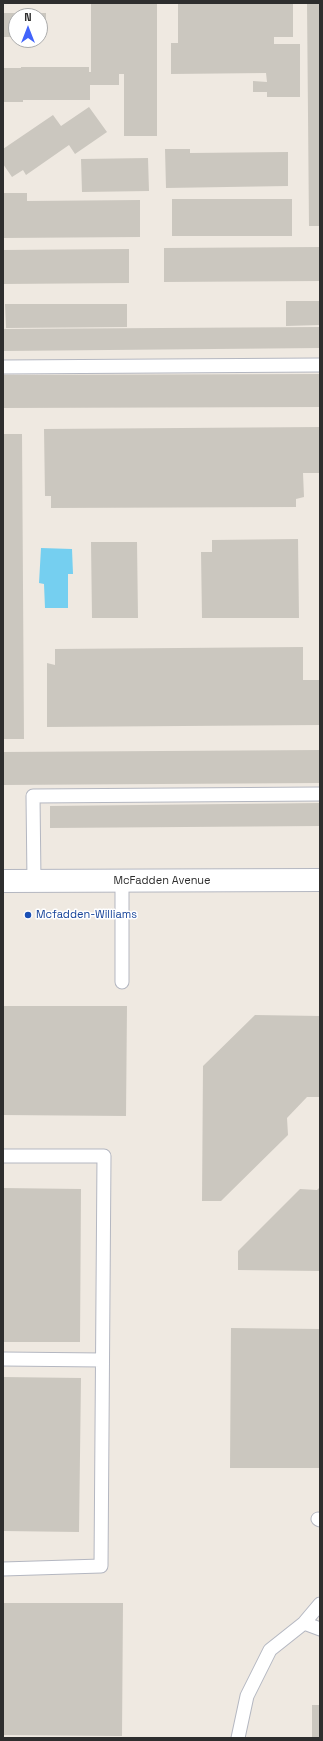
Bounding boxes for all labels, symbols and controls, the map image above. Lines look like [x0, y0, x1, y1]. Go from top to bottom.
north arrow [8, 8, 48, 48]
text: N [24, 10, 32, 24]
street label: McFadden Avenue [113, 874, 211, 888]
place label: Mcfadden-Williams [36, 908, 137, 922]
marker: Mcfadden-Williams [23, 910, 33, 920]

